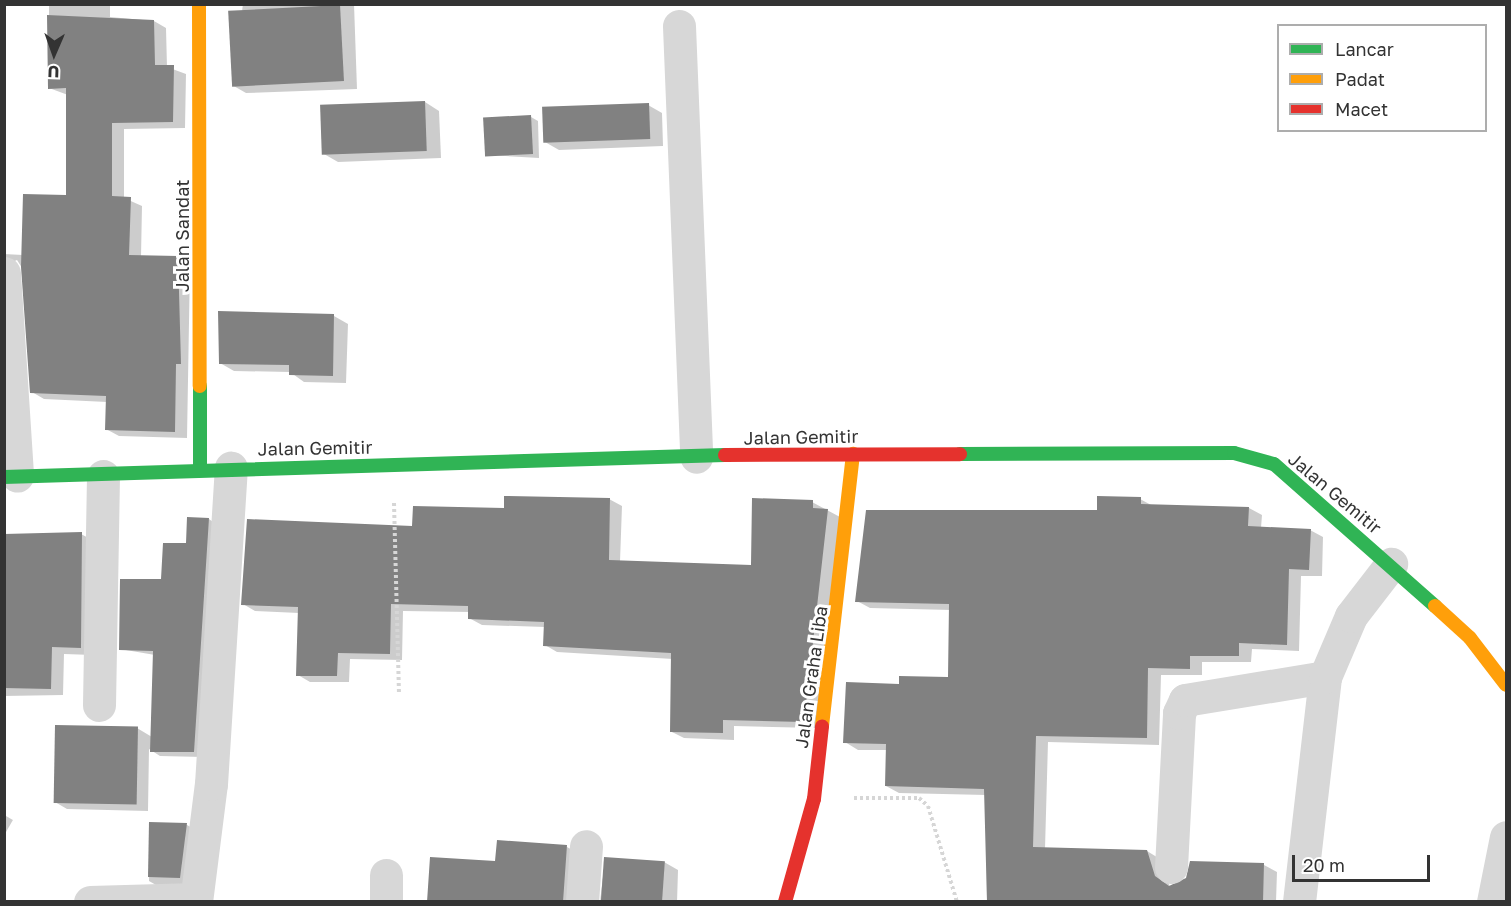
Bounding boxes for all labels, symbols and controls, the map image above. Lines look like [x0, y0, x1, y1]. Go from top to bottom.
north arrow [24, 24, 84, 84]
legend [1277, 24, 1487, 132]
text: Lancar [1335, 38, 1394, 60]
text: U [47, 62, 60, 82]
text: Padat [1335, 68, 1385, 90]
text: Macet [1335, 98, 1388, 120]
street label: Jalan Sandat [171, 180, 193, 292]
street label: Jalan Gemitir [744, 425, 858, 449]
street label: Jalan Gemitir [258, 436, 372, 460]
street label: Jalan Gemitir [1284, 448, 1386, 538]
street label: Jalan Graha Liba [790, 604, 832, 750]
scale bar [1295, 843, 1433, 881]
text: 20 m [1303, 854, 1345, 876]

